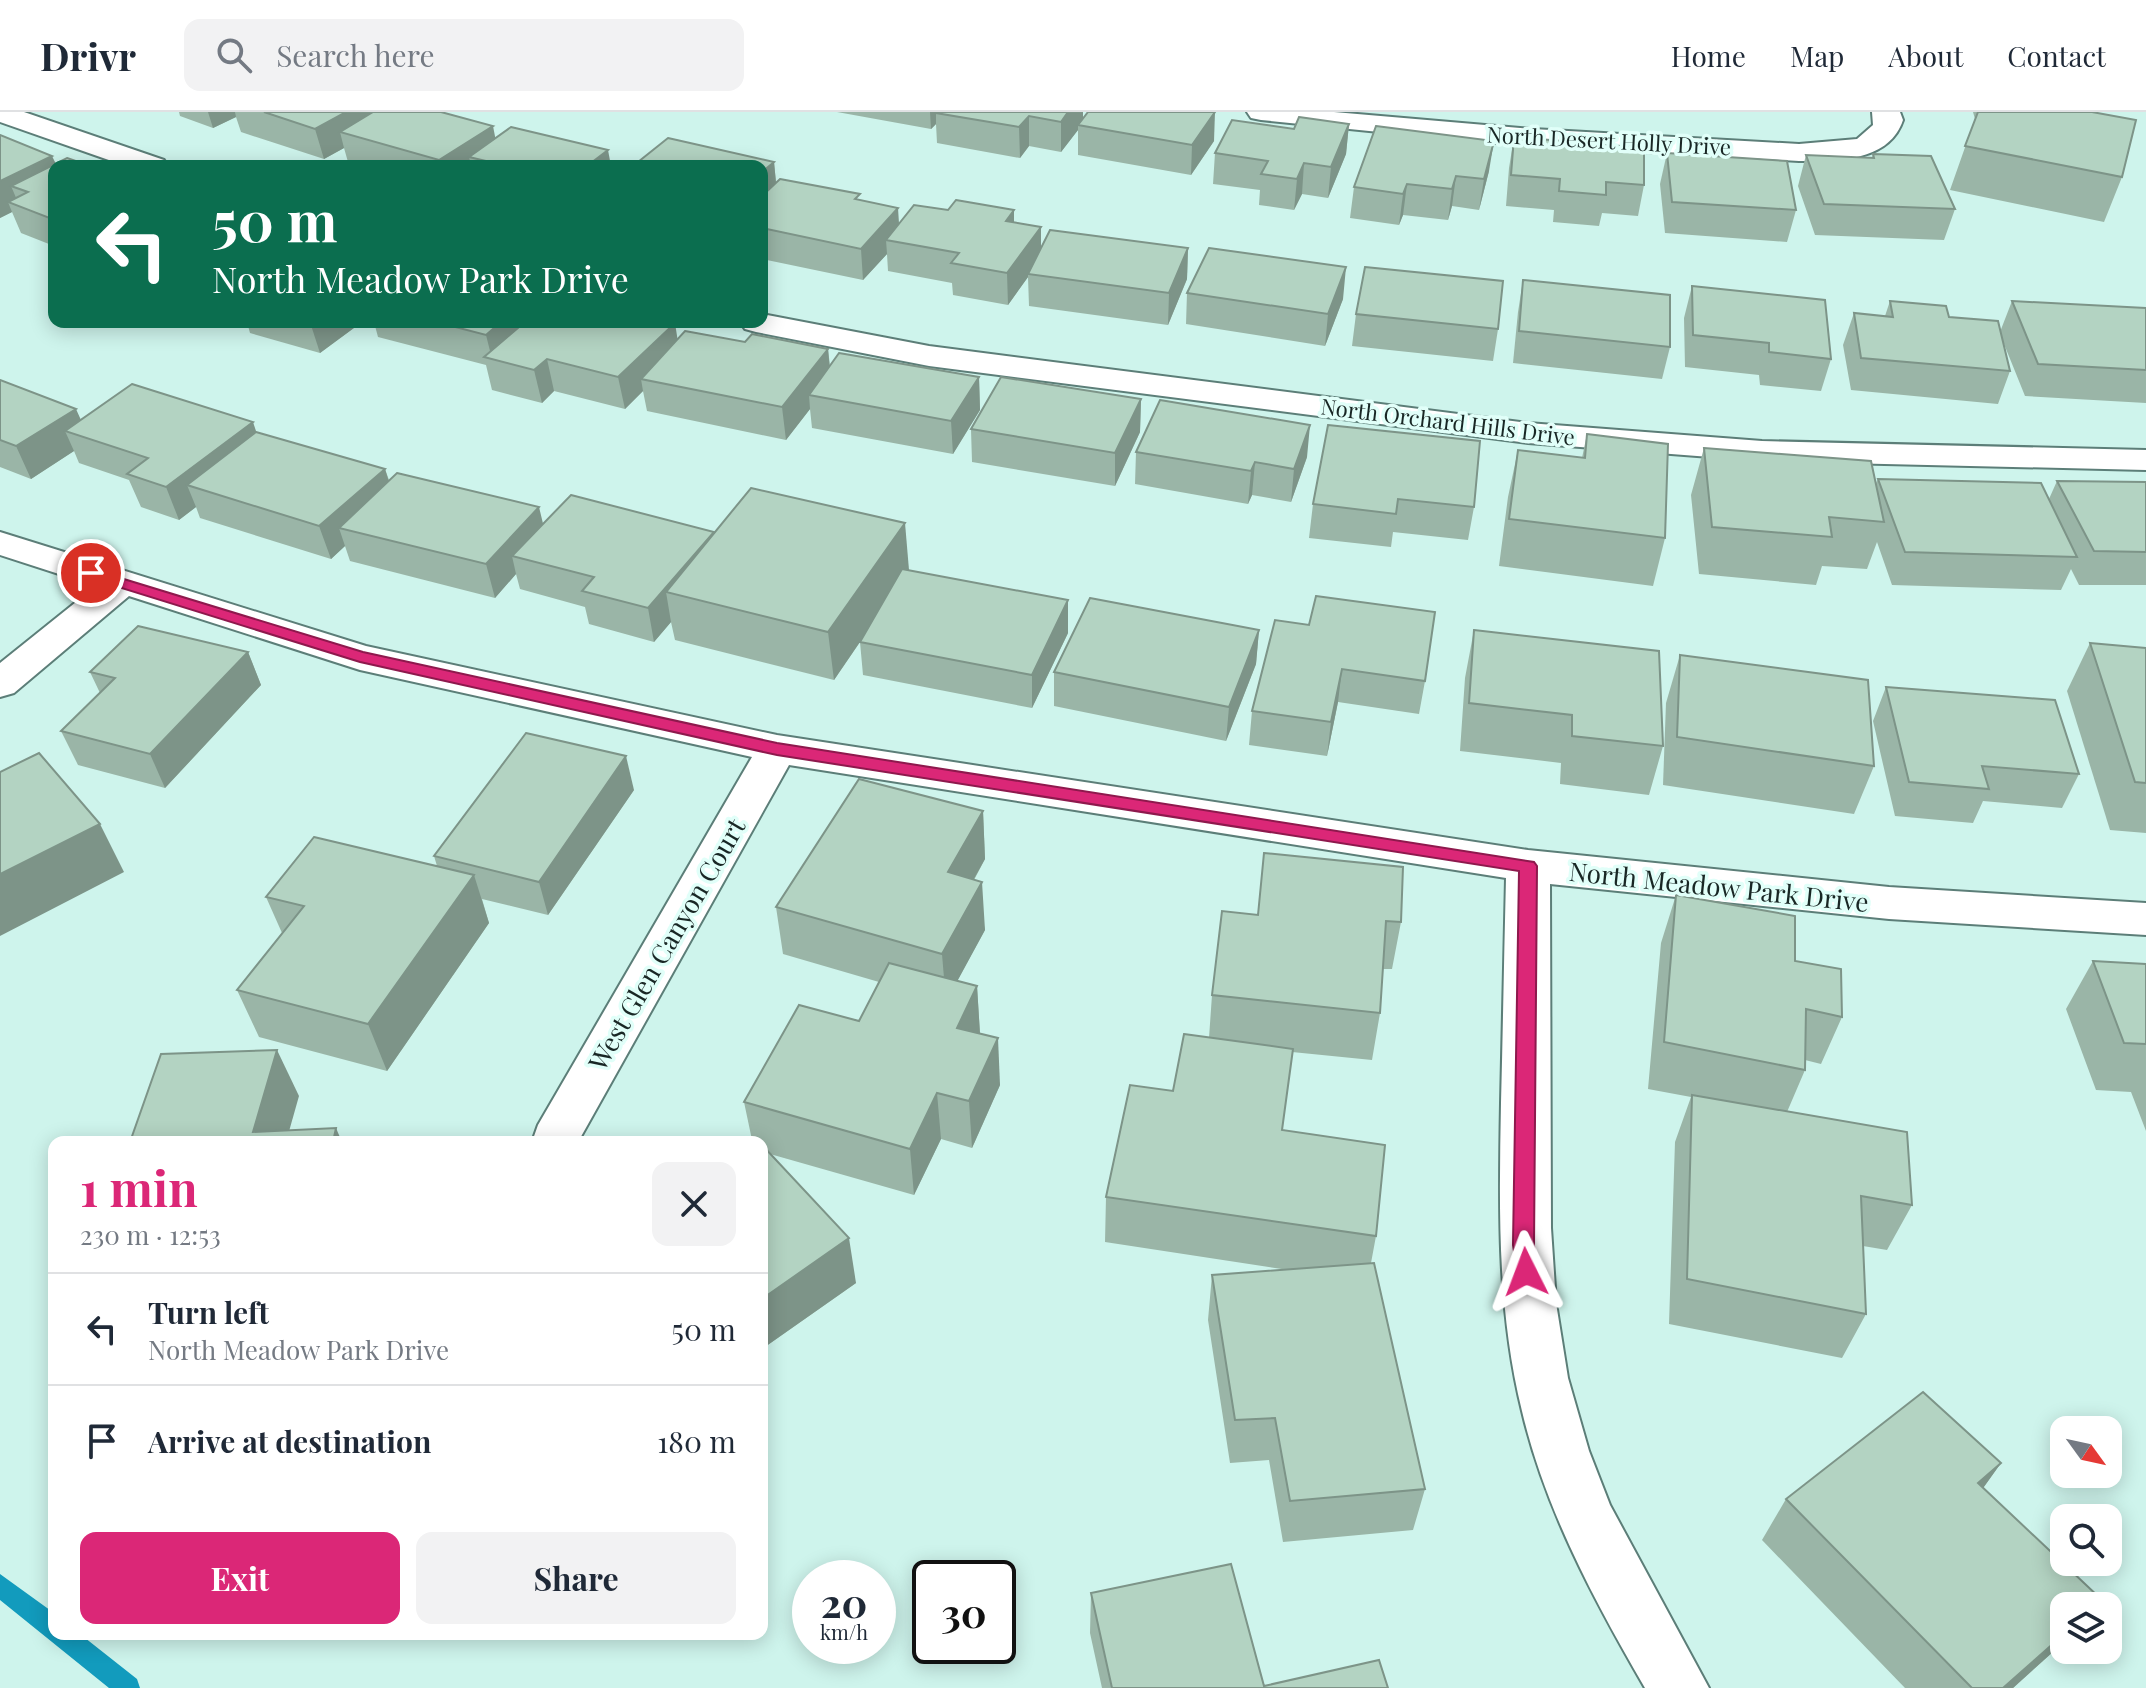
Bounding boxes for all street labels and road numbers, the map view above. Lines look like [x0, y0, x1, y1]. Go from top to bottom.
street label: North Desert Holly Drive [1486, 119, 1732, 161]
street label: North Orchard Hills Drive [1319, 391, 1577, 451]
street label: West Glen Canyon Court [579, 811, 753, 1077]
street label: North Meadow Park Drive [1567, 853, 1871, 919]

